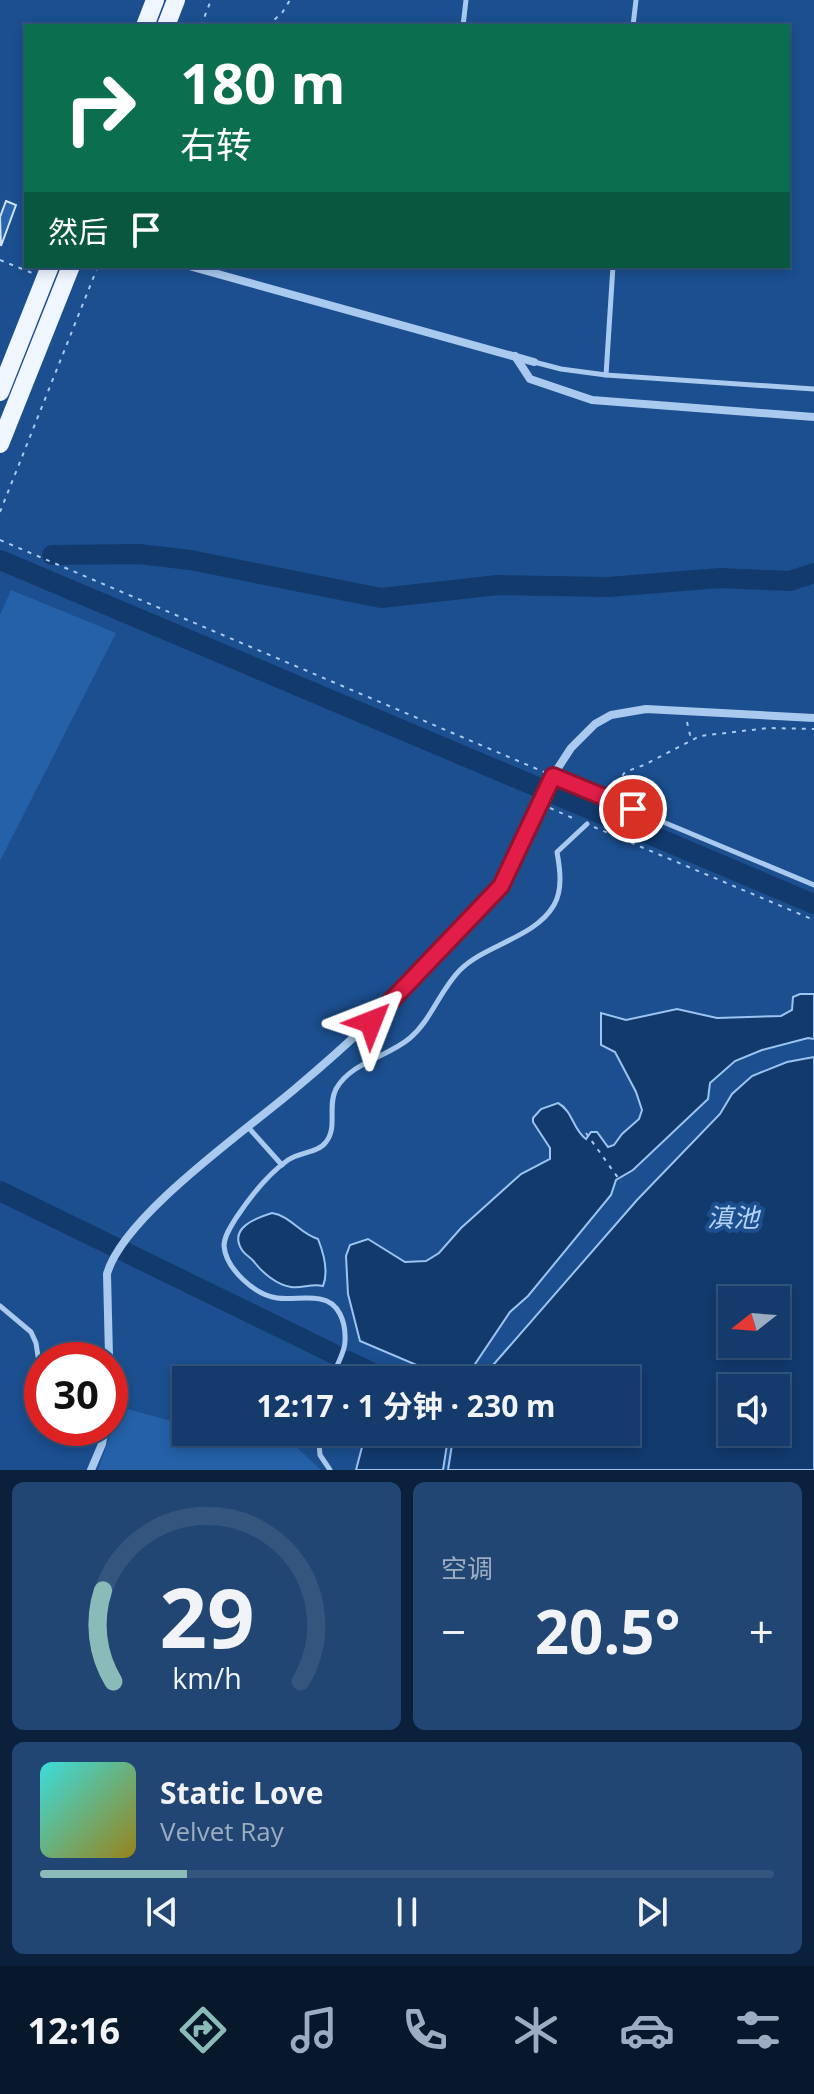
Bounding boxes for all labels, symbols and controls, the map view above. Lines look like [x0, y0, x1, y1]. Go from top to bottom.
text: 180 m [180, 44, 346, 120]
icon: right [48, 56, 152, 160]
text: 右转 [180, 120, 252, 169]
icon: arrive [124, 208, 168, 252]
text: 然后 [48, 211, 108, 252]
pin [599, 775, 667, 843]
icon: arrive [611, 787, 655, 831]
position arrow [329, 980, 413, 1064]
water label: 滇池 [707, 1199, 762, 1235]
north arrow [718, 1286, 790, 1358]
map controls [718, 1286, 790, 1446]
speed limit sign: 30 [24, 1342, 128, 1446]
button: sound [718, 1374, 790, 1446]
text: 12:17 · 1 分钟 · 230 m [256, 1385, 556, 1426]
text: 空调 [441, 1550, 493, 1586]
text: 29 [159, 1559, 254, 1672]
text: 20.5° [535, 1590, 680, 1672]
text: − [441, 1601, 466, 1661]
text: + [749, 1601, 774, 1661]
text: km/h [172, 1658, 241, 1697]
text: Static Love [160, 1772, 323, 1813]
text: Velvet Ray [160, 1813, 284, 1849]
icon: previous [140, 1890, 184, 1934]
icon: pause [385, 1890, 429, 1934]
icon: next [630, 1890, 674, 1934]
icon: directions [175, 2002, 231, 2058]
icon: music [286, 2002, 342, 2058]
icon: phone [397, 2002, 453, 2058]
icon: climate [508, 2002, 564, 2058]
icon: car [619, 2002, 675, 2058]
icon: filters [730, 2002, 786, 2058]
text: 12:16 [28, 2006, 120, 2055]

